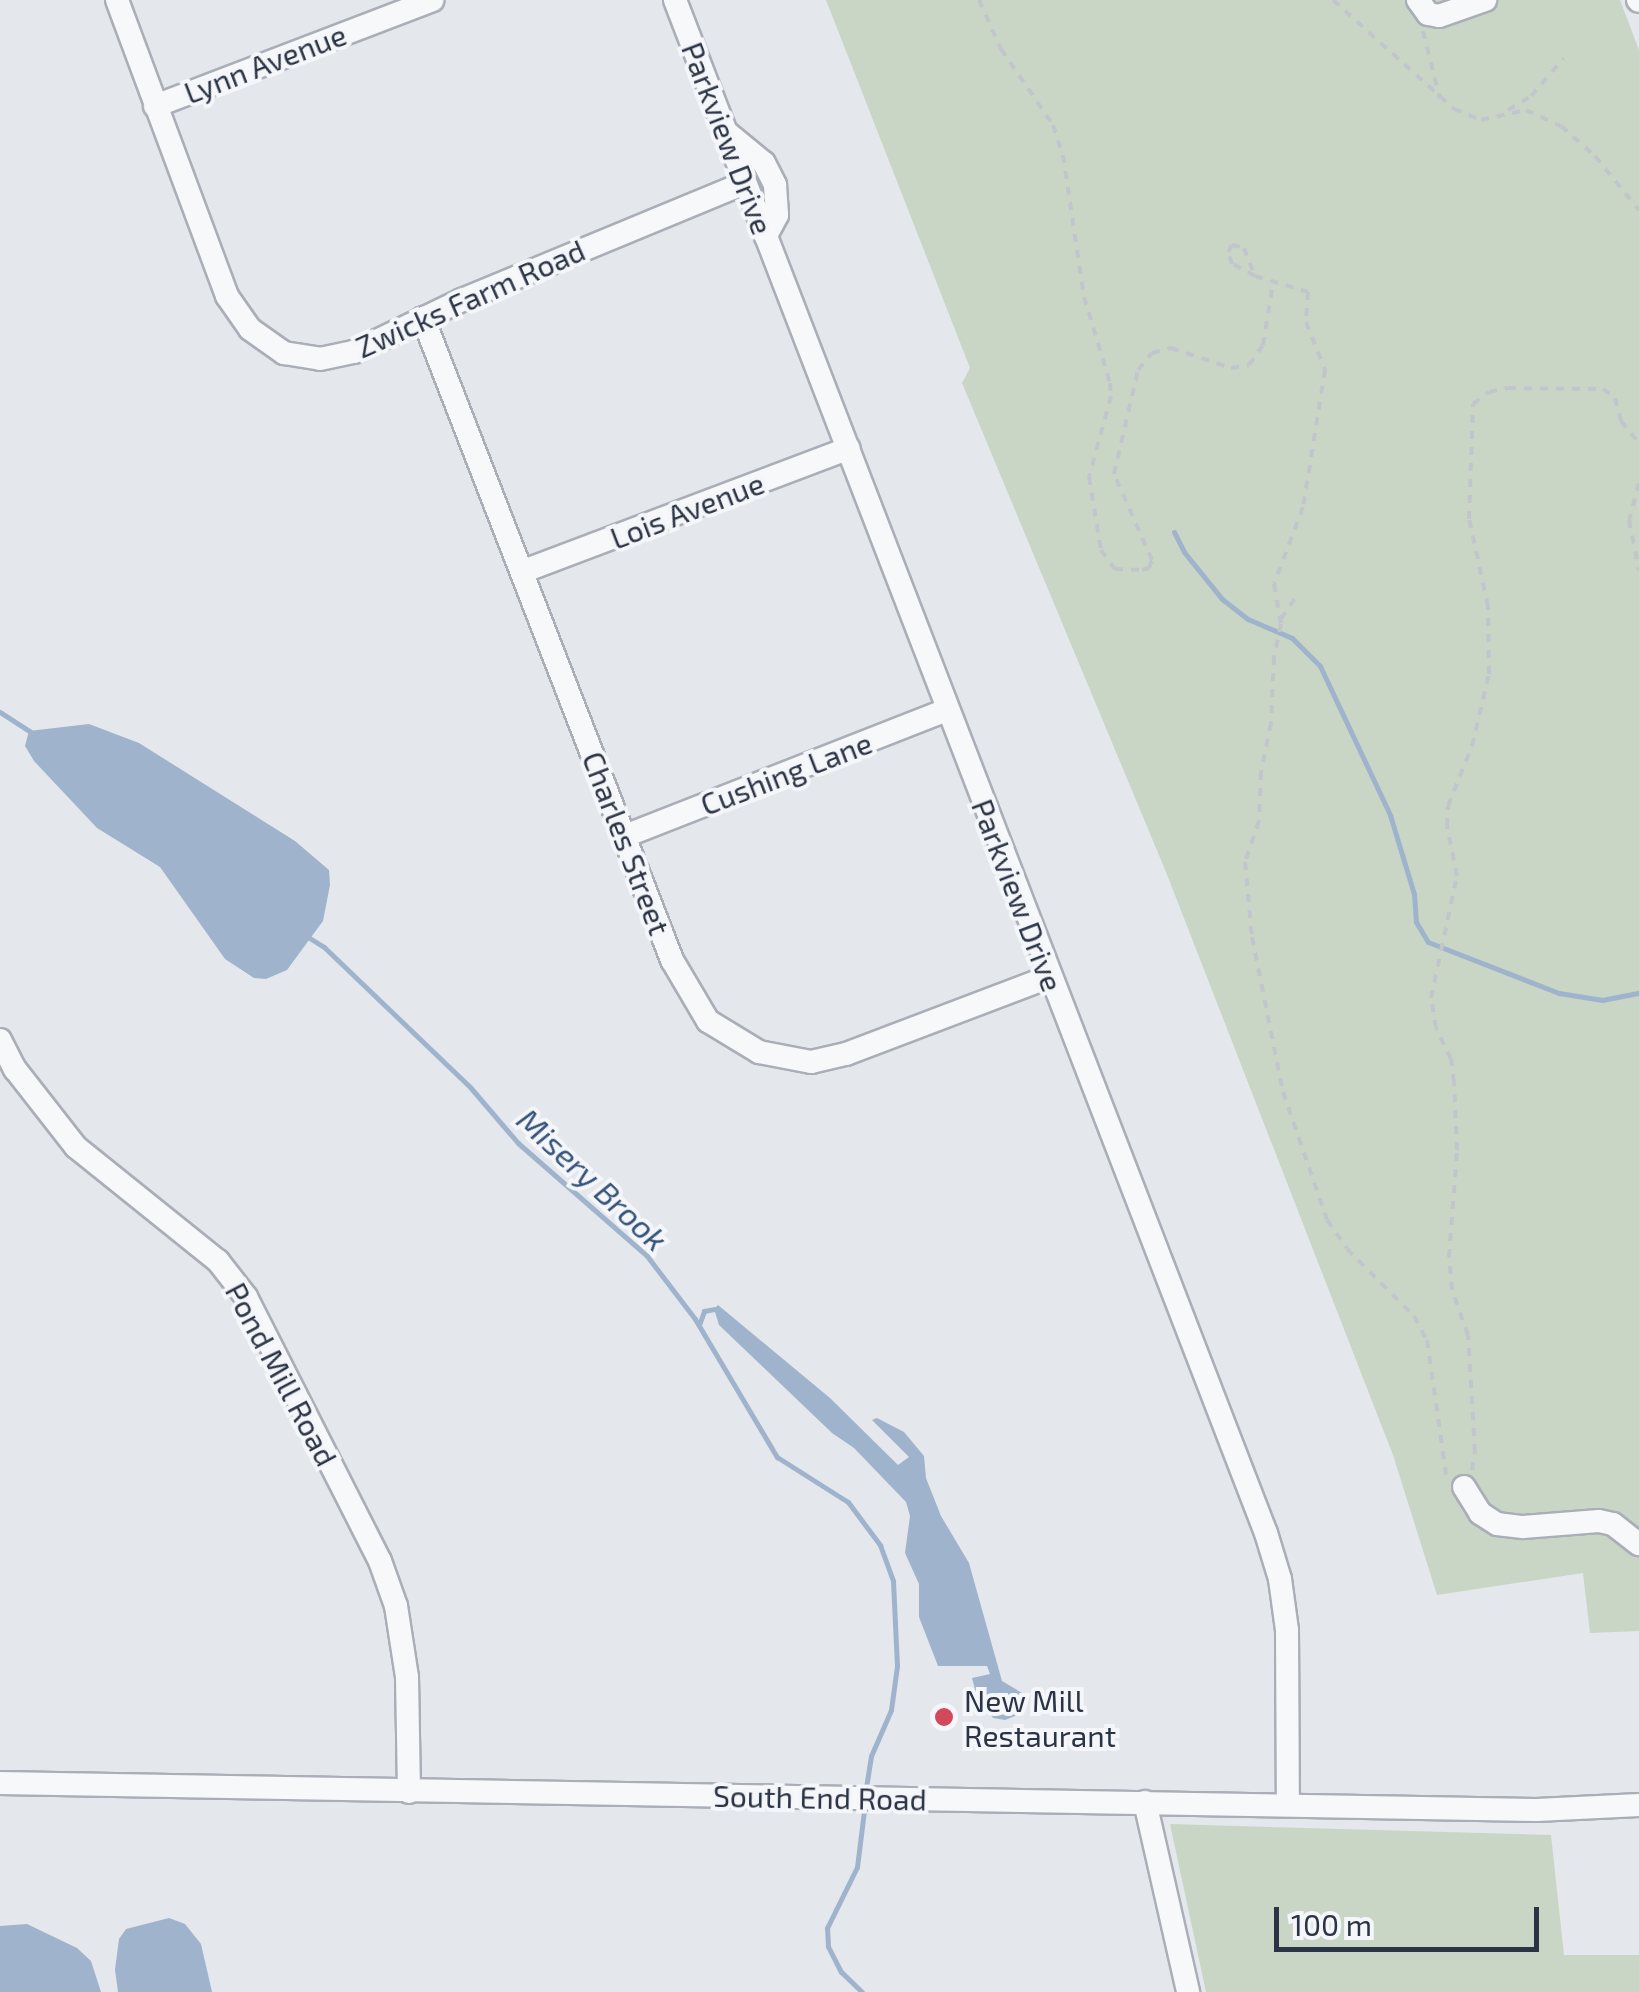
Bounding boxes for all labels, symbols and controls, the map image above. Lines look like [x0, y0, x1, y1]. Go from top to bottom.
street label: Lynn Avenue [179, 16, 351, 110]
street label: Parkview Drive [675, 37, 781, 239]
street label: Zwicks Farm Road [350, 231, 590, 365]
street label: Lois Avenue [605, 464, 769, 556]
street label: Cushing Lane [695, 724, 877, 822]
street label: Charles Street [576, 746, 678, 940]
street label: Parkview Drive [965, 794, 1071, 996]
water label: Misery Brook [510, 1100, 676, 1258]
street label: Pond Mill Road [218, 1276, 346, 1472]
place label: New Mill Restaurant [964, 1682, 1116, 1752]
marker: New Mill Restaurant [933, 1706, 955, 1728]
street label: South End Road [713, 1777, 927, 1817]
scale bar [1279, 1887, 1544, 1949]
text: 100 m [1291, 1906, 1372, 1942]

